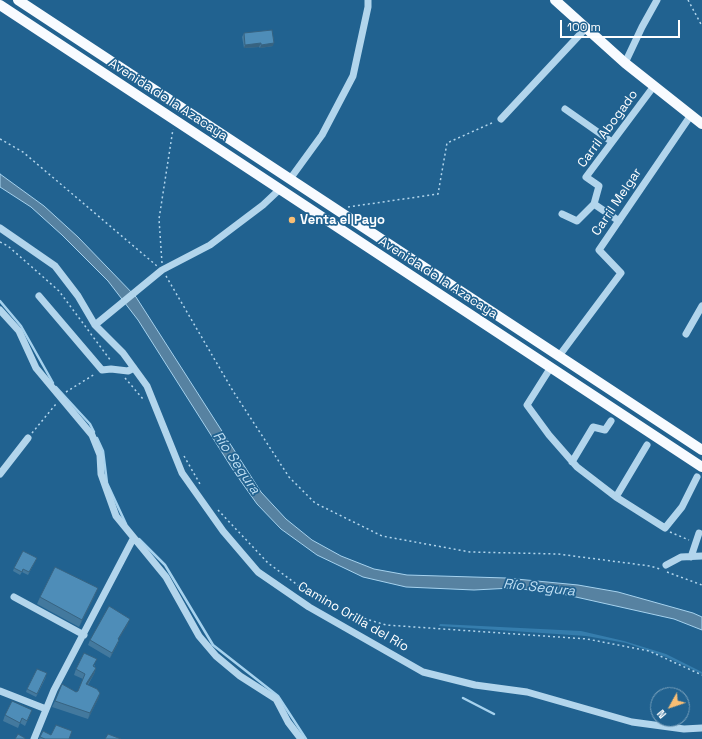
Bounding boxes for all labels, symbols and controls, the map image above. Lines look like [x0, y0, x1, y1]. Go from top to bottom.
scale bar [562, 12, 682, 38]
text: 100 m [567, 19, 601, 35]
street label: Avenida de la Azacaya [106, 56, 230, 144]
street label: Carril Abogado [575, 87, 641, 171]
street label: Carril Melgar [589, 165, 645, 239]
place label: Venta el Payo [300, 212, 385, 228]
marker: Venta el Payo [287, 215, 297, 225]
street label: Avenida de la Azacaya [376, 234, 500, 322]
water label: Río Segura [209, 428, 263, 498]
water label: Río Segura [502, 576, 576, 600]
street label: Camino Orilla del Río [295, 579, 411, 655]
north arrow [650, 687, 690, 727]
text: N [654, 707, 669, 721]

